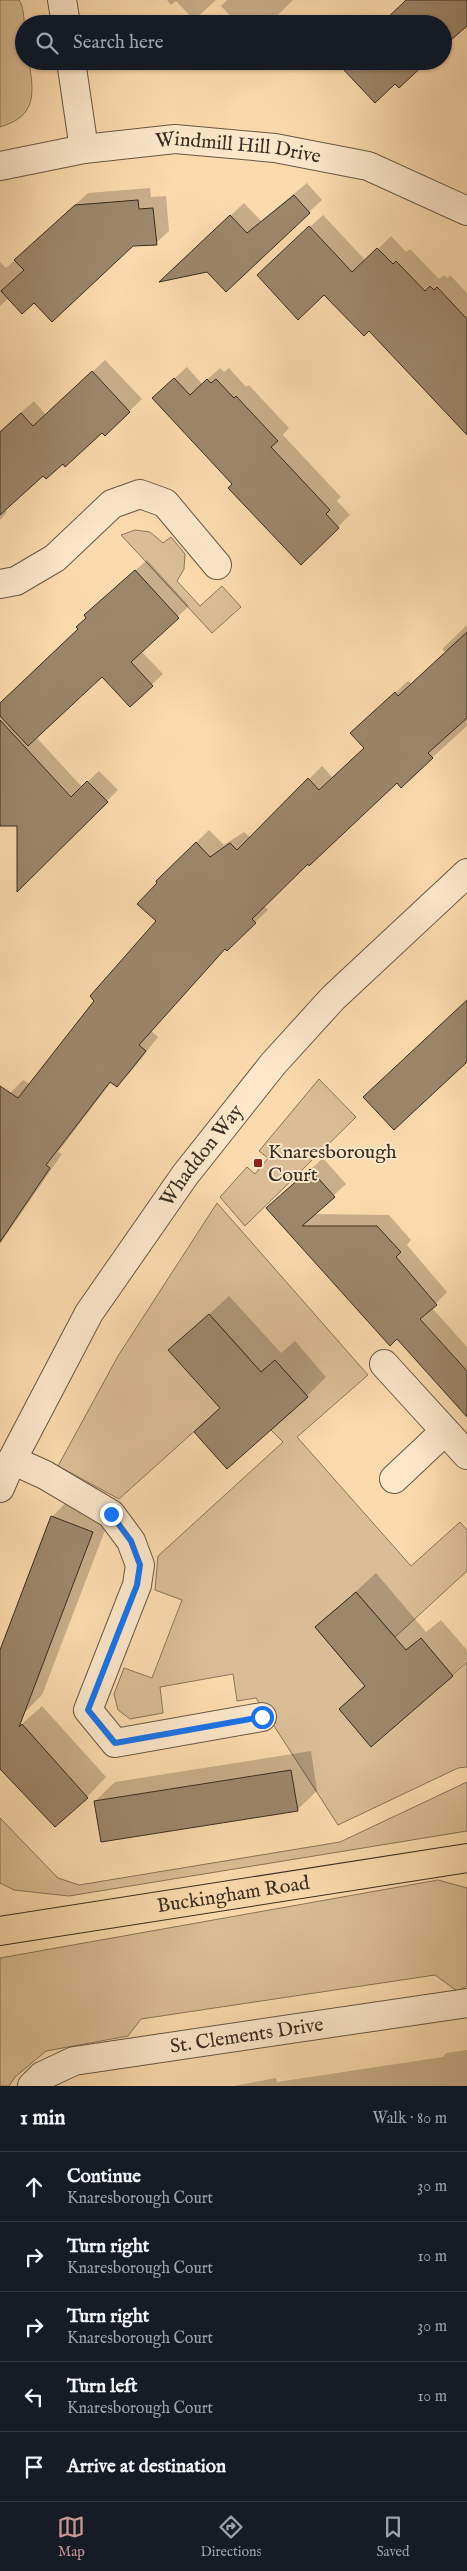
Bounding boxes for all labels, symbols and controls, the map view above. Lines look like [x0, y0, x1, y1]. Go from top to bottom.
search box [15, 15, 452, 70]
icon: search [33, 29, 61, 57]
text: Search here [73, 31, 164, 55]
street label: Windmill Hill Drive [154, 127, 323, 169]
street label: Whaddon Way [154, 1099, 249, 1211]
place label: Knaresborough Court [268, 1140, 397, 1188]
marker: Knaresborough Court [252, 1157, 264, 1169]
route end [100, 1503, 123, 1526]
route start [251, 1706, 274, 1729]
street label: Buckingham Road [155, 1870, 312, 1919]
street label: St. Clements Drive [168, 2012, 325, 2059]
text: 1 min [20, 2105, 65, 2132]
text: Walk · 80 m [372, 2109, 447, 2129]
text: Continue [67, 2165, 141, 2189]
icon: ahead [20, 2173, 48, 2201]
text: 30 m [417, 2177, 447, 2197]
text: Knaresborough Court [67, 2189, 213, 2209]
text: Turn right [67, 2235, 149, 2259]
icon: right [20, 2243, 48, 2271]
text: 10 m [417, 2247, 447, 2267]
text: Knaresborough Court [67, 2259, 213, 2279]
text: Turn right [67, 2305, 149, 2329]
icon: right [20, 2313, 48, 2341]
text: 30 m [417, 2317, 447, 2337]
text: Knaresborough Court [67, 2329, 213, 2349]
text: Turn left [67, 2375, 138, 2399]
icon: left [20, 2383, 48, 2411]
text: 10 m [417, 2387, 447, 2407]
text: Knaresborough Court [67, 2399, 213, 2419]
icon: arrive [20, 2453, 48, 2481]
text: Arrive at destination [67, 2455, 226, 2479]
tab: Map [57, 2513, 85, 2561]
tab: Directions [200, 2513, 261, 2561]
tab: Saved [376, 2513, 409, 2561]

